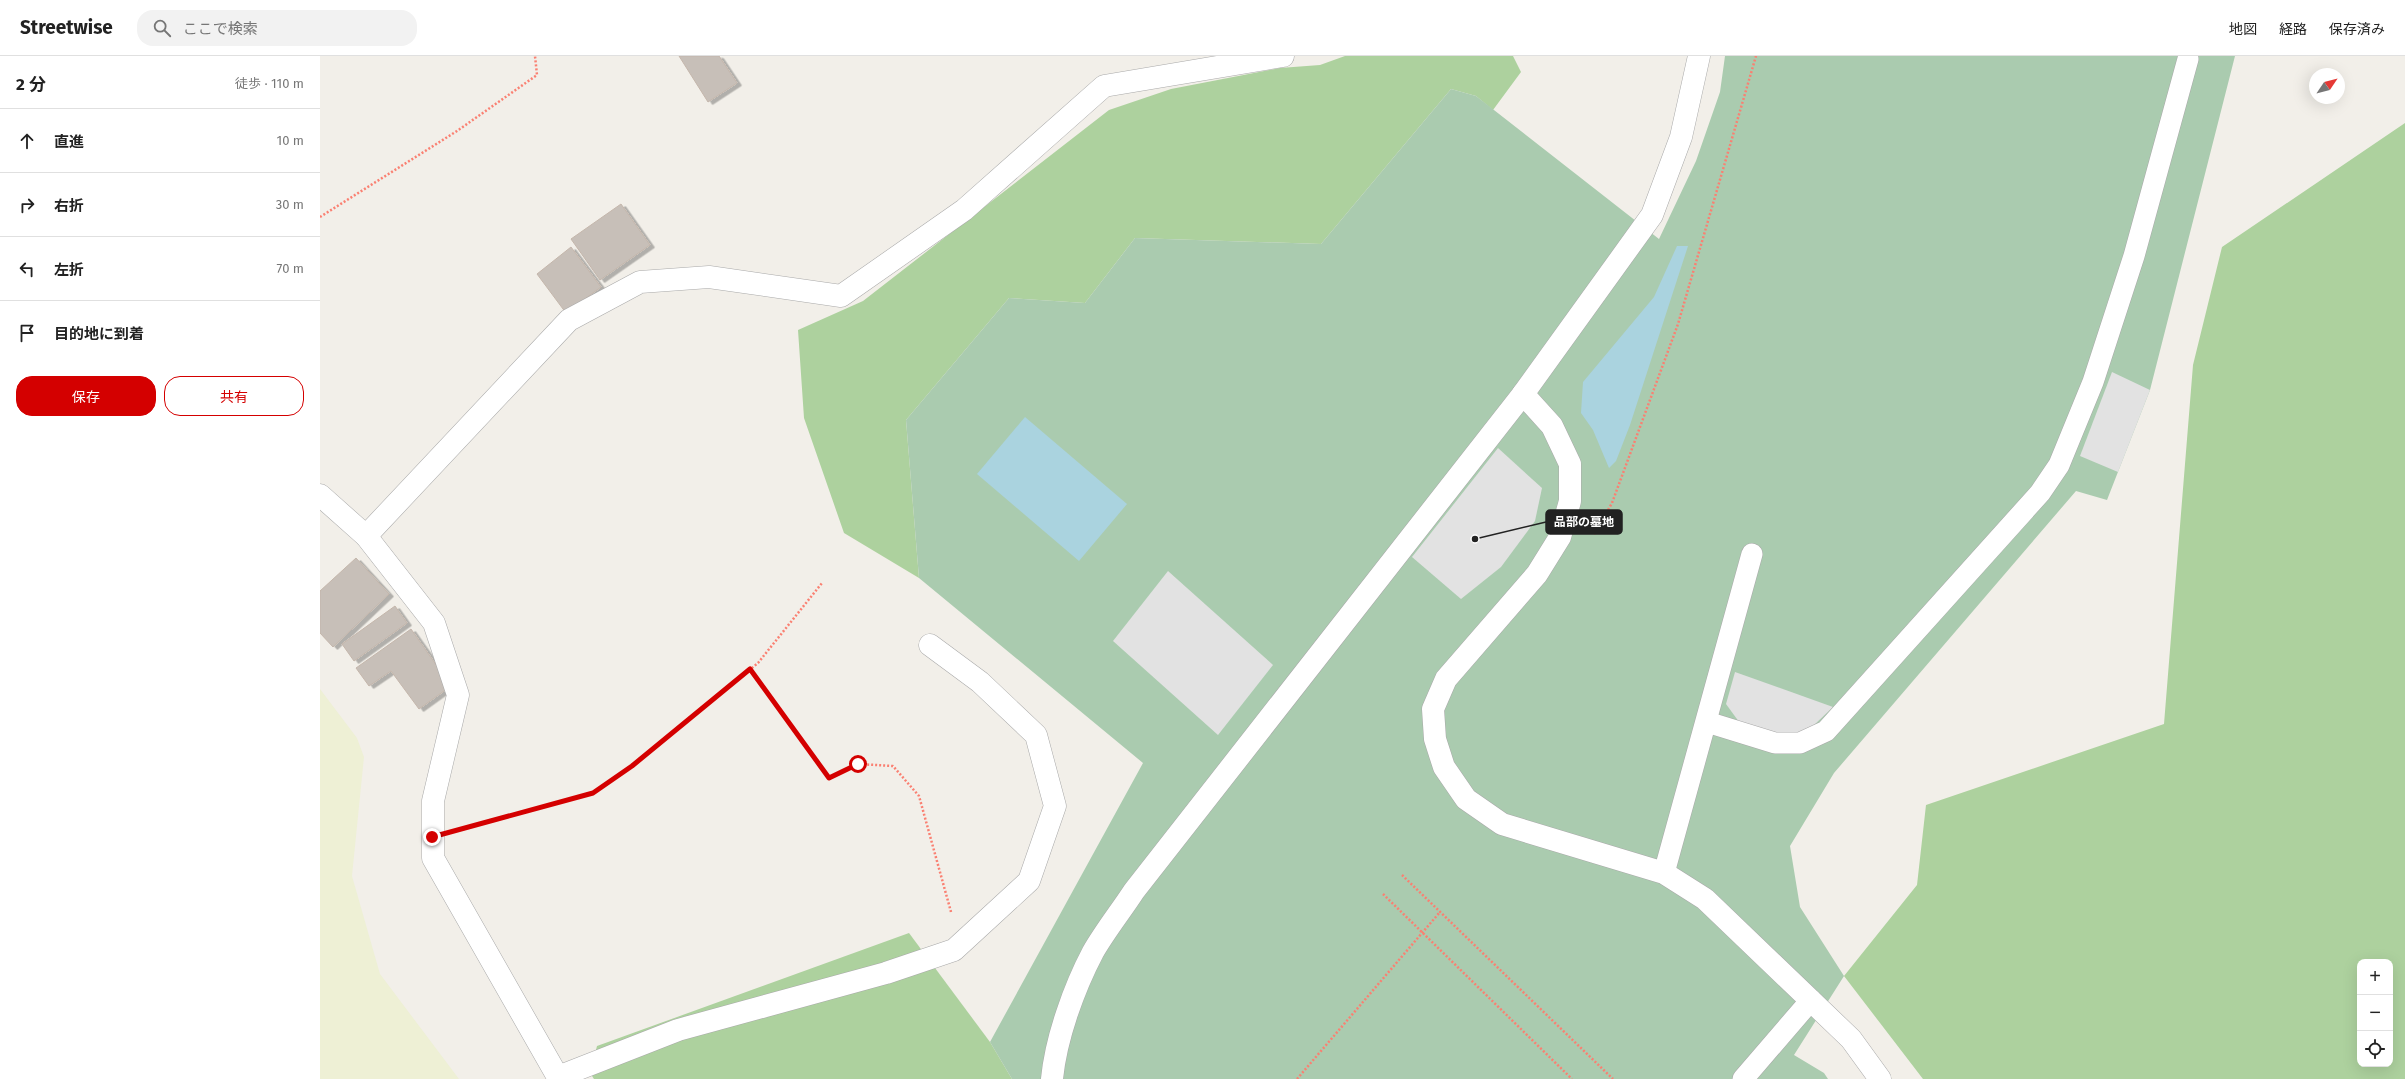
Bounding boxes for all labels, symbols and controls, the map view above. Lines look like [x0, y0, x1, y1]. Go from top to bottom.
search box [137, 10, 417, 46]
text: Streetwise [20, 16, 113, 39]
icon: search [151, 17, 173, 39]
text: ここで検索 [183, 20, 258, 38]
text: 地図 [2229, 21, 2257, 38]
text: 経路 [2279, 21, 2307, 38]
text: 保存済み [2329, 21, 2385, 38]
north arrow [2309, 68, 2345, 104]
text: 2 分 [16, 74, 46, 95]
text: 徒歩 · 110 m [235, 76, 304, 91]
icon: ahead [16, 130, 38, 152]
text: 直進 [54, 133, 84, 151]
text: 10 m [277, 133, 304, 148]
icon: right [16, 194, 38, 216]
text: 右折 [54, 197, 84, 215]
text: 30 m [276, 197, 304, 212]
icon: left [16, 258, 38, 280]
text: 左折 [54, 261, 84, 279]
text: 70 m [277, 261, 304, 276]
icon: arrive [16, 322, 38, 344]
text: 目的地に到着 [54, 325, 144, 343]
button: 保存 [16, 376, 156, 416]
button: 共有 [164, 376, 304, 416]
callout: 品部の墓地 [1546, 510, 1622, 534]
text: 品部の墓地 [1554, 515, 1614, 529]
route start [849, 755, 867, 773]
route end [423, 828, 441, 846]
map controls [2357, 959, 2393, 1067]
button: + [2357, 959, 2393, 995]
button: − [2357, 995, 2393, 1031]
button: locate [2357, 1031, 2393, 1067]

